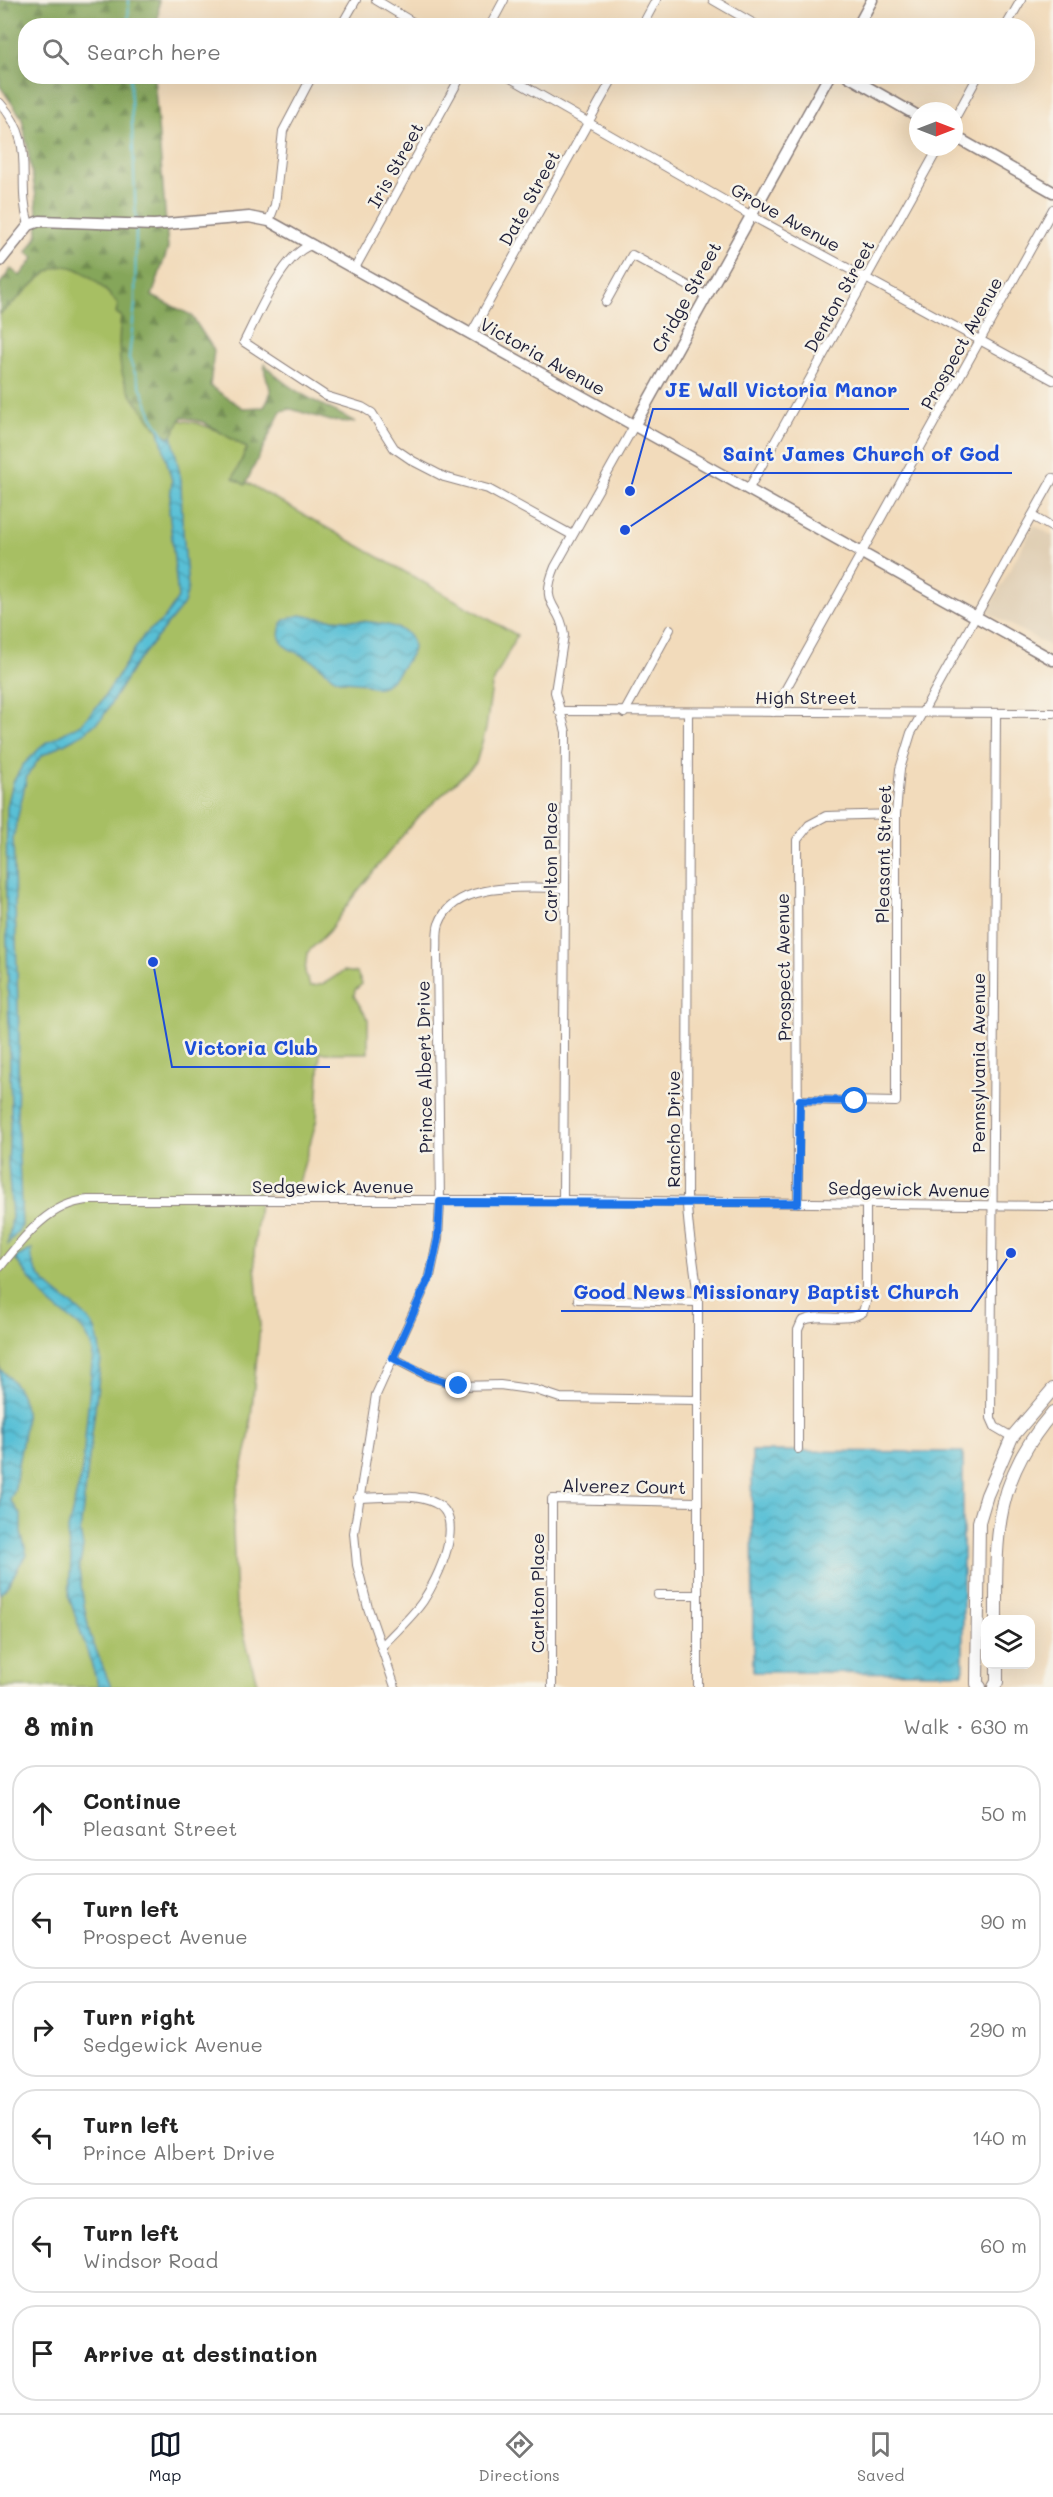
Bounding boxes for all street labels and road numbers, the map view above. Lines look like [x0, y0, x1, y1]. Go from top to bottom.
street label: Iris Street [362, 118, 428, 212]
street label: Date Street [493, 146, 565, 250]
street label: Grove Avenue [727, 177, 845, 257]
street label: Denton Street [798, 235, 880, 357]
street label: Cridge Street [646, 237, 726, 357]
street label: Prospect Avenue [915, 272, 1007, 414]
street label: Victoria Avenue [476, 312, 610, 400]
street label: High Street [755, 685, 857, 709]
street label: Pleasant Street [870, 784, 896, 924]
street label: Carlton Place [538, 802, 562, 922]
street label: Prospect Avenue [770, 893, 796, 1041]
street label: Pennsylvania Avenue [966, 973, 990, 1153]
street label: Prince Albert Drive [410, 980, 438, 1154]
street label: Rancho Drive [661, 1070, 685, 1188]
street label: Sedgewick Avenue [252, 1174, 414, 1198]
street label: Sedgewick Avenue [828, 1176, 990, 1202]
street label: Alverez Court [562, 1473, 686, 1499]
street label: Carlton Place [525, 1533, 549, 1653]

